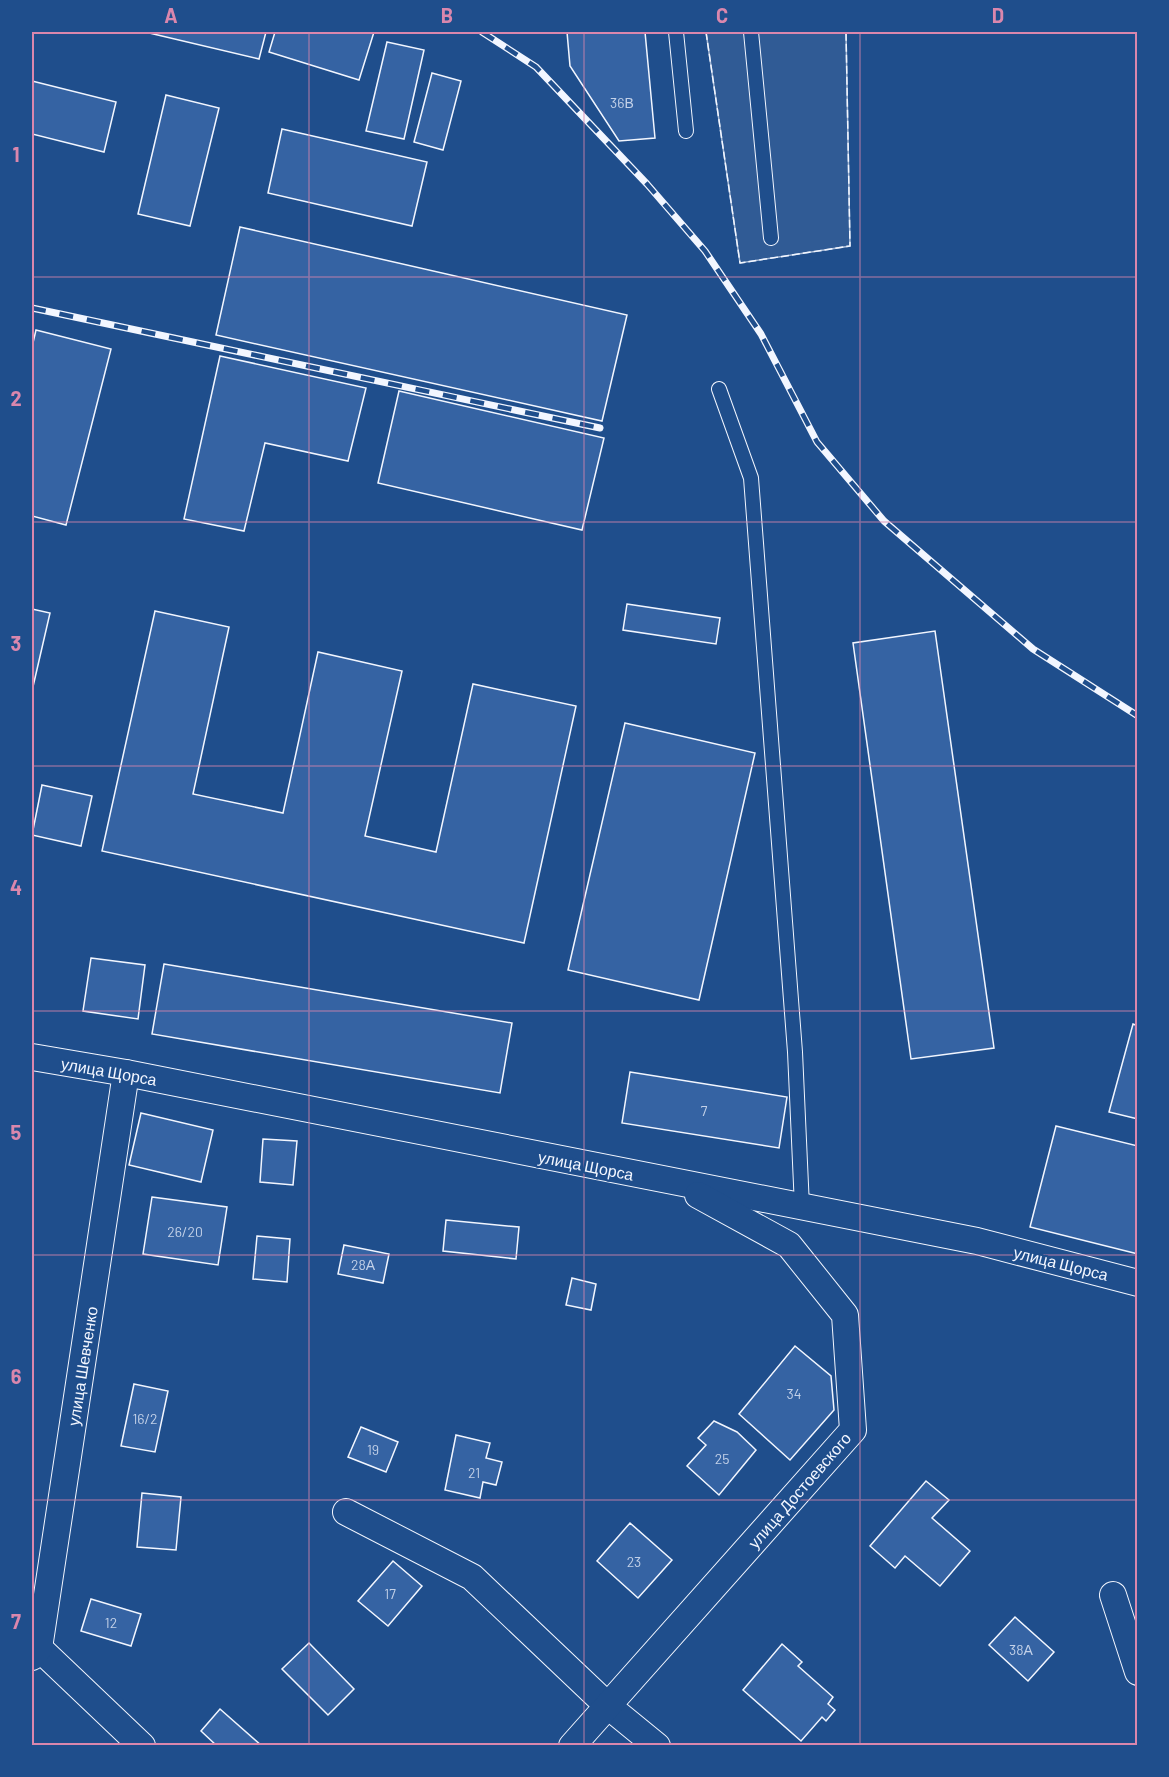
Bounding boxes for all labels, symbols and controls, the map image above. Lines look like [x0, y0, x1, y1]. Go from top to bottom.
text: A [164, 3, 178, 27]
text: B [441, 3, 453, 27]
text: C [716, 3, 728, 27]
text: D [992, 3, 1004, 27]
house number: 36В [610, 94, 634, 111]
text: 1 [12, 142, 20, 166]
text: 2 [10, 386, 22, 410]
text: 3 [11, 631, 21, 655]
text: 4 [10, 875, 22, 899]
street label: улица Щорса [60, 1053, 158, 1089]
house number: 7 [701, 1102, 708, 1119]
text: 5 [11, 1120, 22, 1144]
street label: улица Щорса [537, 1146, 635, 1184]
house number: 26/20 [167, 1223, 203, 1240]
street label: улица Щорса [1012, 1242, 1110, 1284]
house number: 28А [351, 1256, 376, 1273]
street label: улица Шевченко [63, 1305, 101, 1427]
text: 6 [11, 1364, 22, 1388]
house number: 34 [787, 1385, 801, 1402]
house number: 16/2 [132, 1410, 158, 1427]
street label: улица Достоевского [744, 1428, 854, 1552]
house number: 19 [367, 1441, 379, 1458]
house number: 25 [715, 1450, 729, 1467]
house number: 21 [468, 1464, 480, 1481]
house number: 23 [627, 1553, 641, 1570]
house number: 17 [384, 1585, 396, 1602]
text: 7 [11, 1609, 21, 1633]
house number: 12 [105, 1614, 117, 1631]
house number: 38А [1009, 1641, 1034, 1658]

